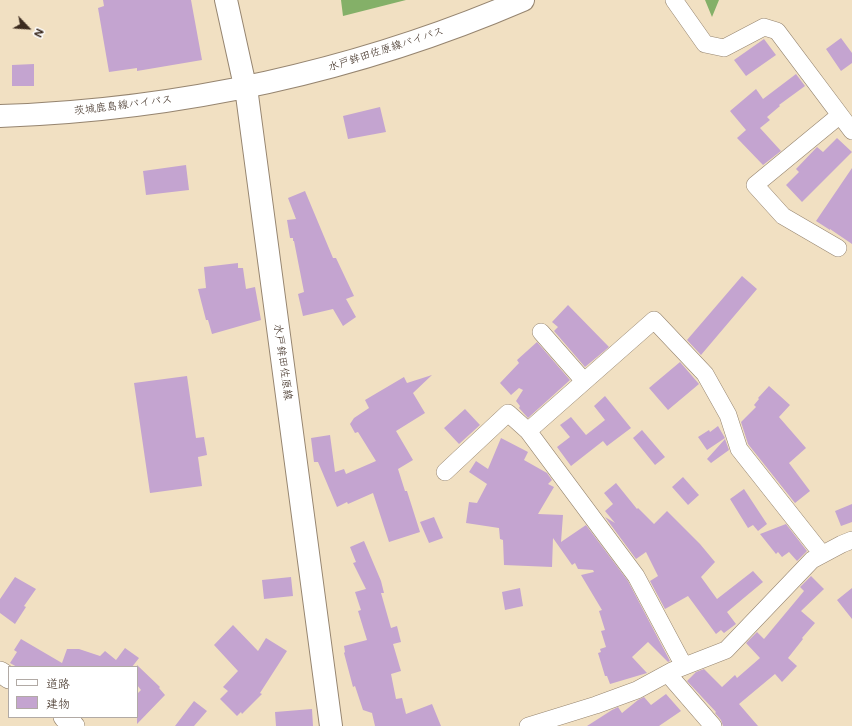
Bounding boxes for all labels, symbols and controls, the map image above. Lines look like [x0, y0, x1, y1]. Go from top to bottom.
north arrow [8, 8, 48, 48]
street label: 水戸鉾田佐原線バイパス [326, 24, 446, 74]
text: N [31, 26, 48, 40]
street label: 茨城鹿島線バイパス [73, 92, 173, 118]
street label: 水戸鉾田佐原線 [271, 323, 295, 401]
legend [8, 666, 138, 718]
text: 道路 [46, 675, 70, 691]
text: 建物 [46, 695, 70, 711]

